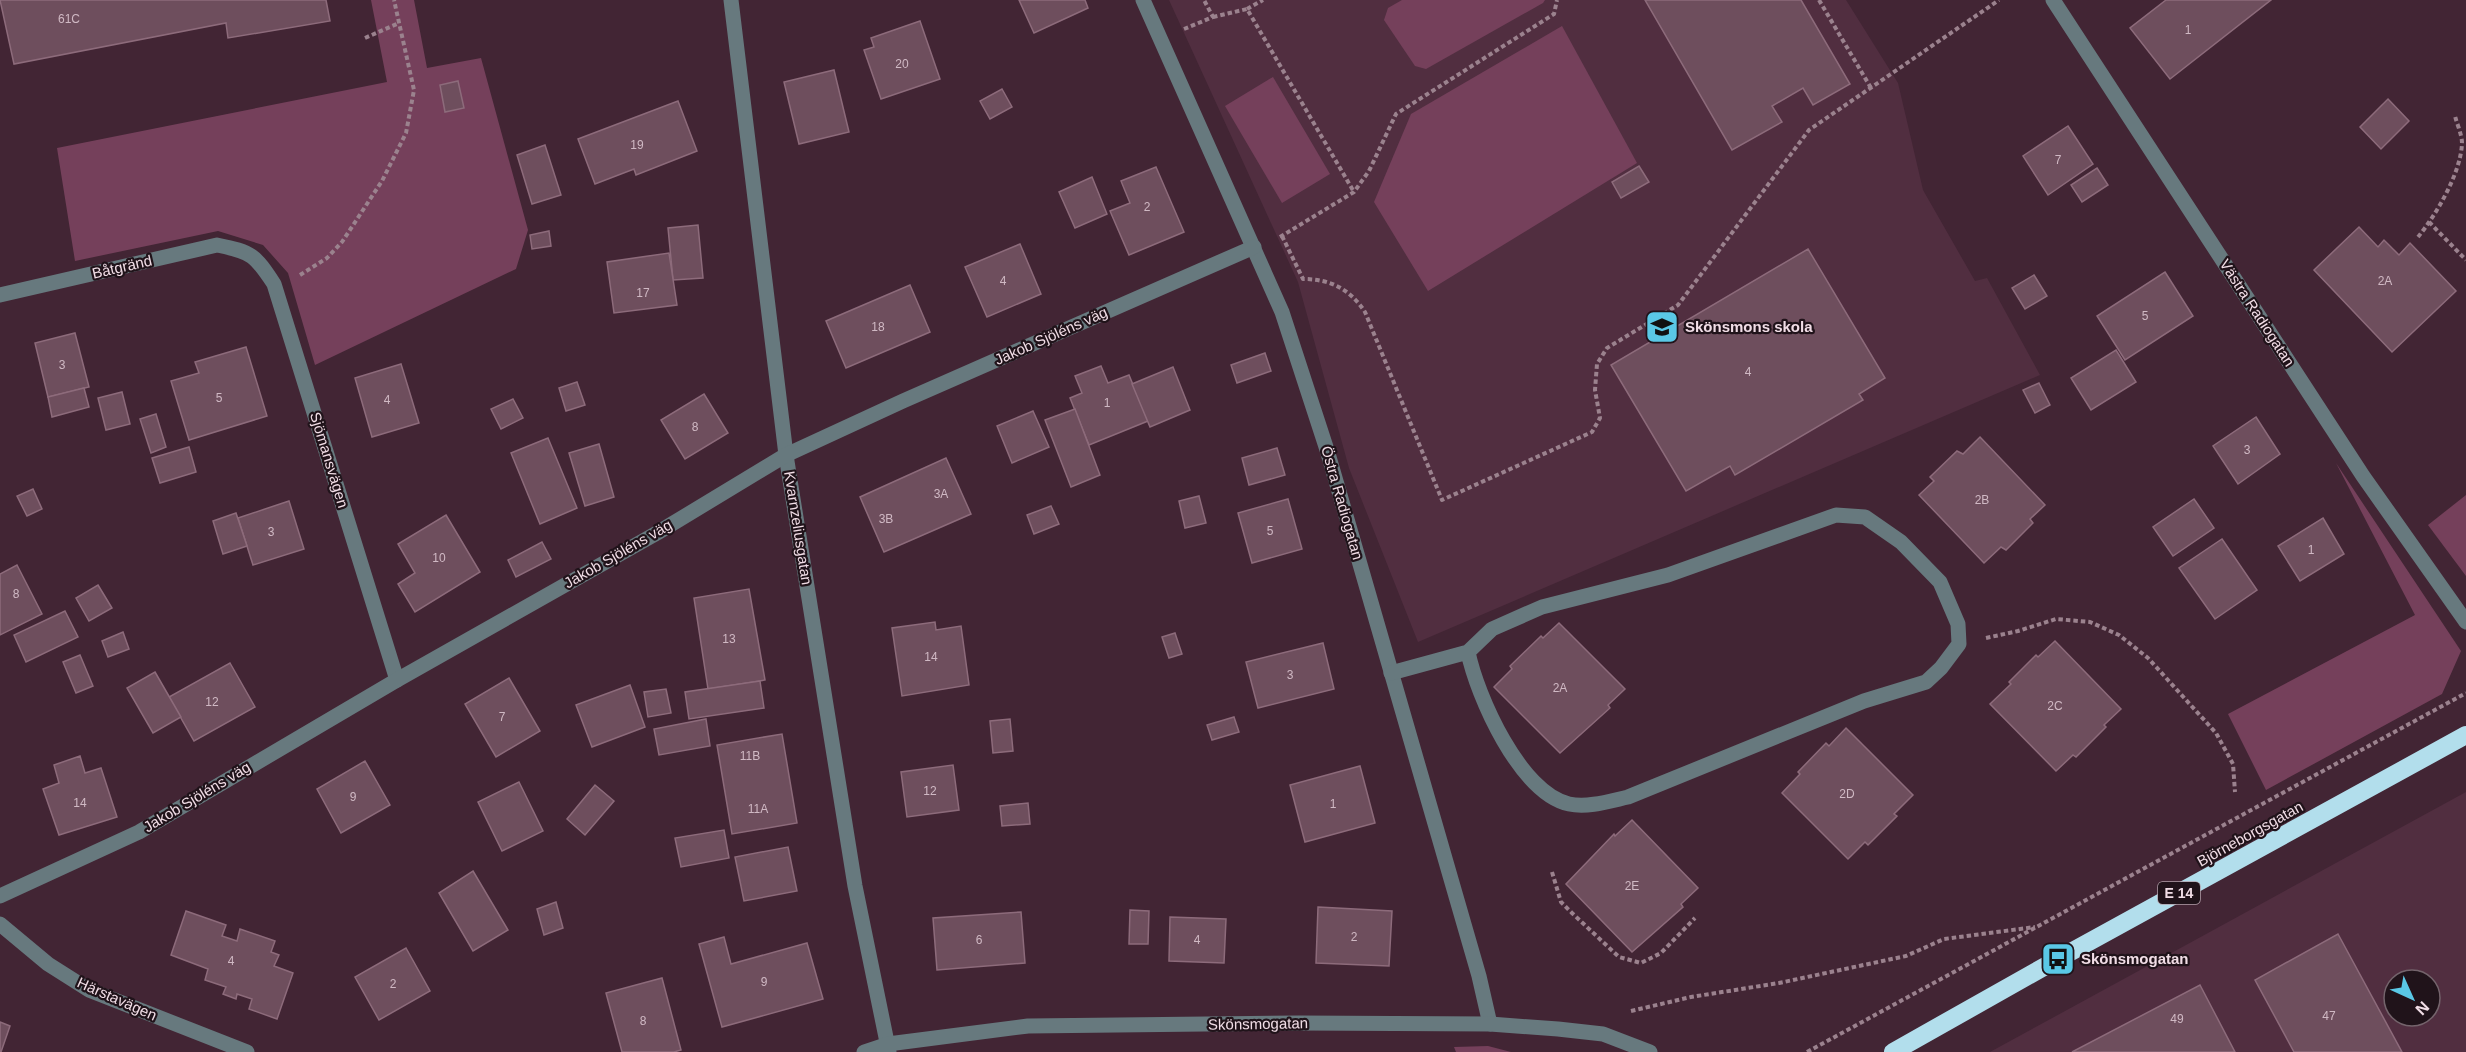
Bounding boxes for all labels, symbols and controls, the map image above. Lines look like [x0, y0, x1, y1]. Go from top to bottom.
house number: 61C [58, 12, 80, 26]
house number: 1 [2185, 23, 2192, 37]
house number: 20 [895, 57, 909, 71]
house number: 19 [630, 138, 644, 152]
house number: 7 [2055, 153, 2062, 167]
house number: 2 [1144, 200, 1151, 214]
street label: Båtgränd [90, 251, 153, 282]
street label: Västra Radiogatan [2216, 256, 2298, 369]
house number: 4 [1000, 274, 1007, 288]
house number: 2A [2378, 274, 2392, 288]
house number: 17 [636, 286, 650, 300]
street label: Jakob Sjöléns väg [992, 303, 1110, 368]
school or university icon: Skönsmons skola [1644, 309, 1680, 345]
house number: 5 [2142, 309, 2149, 323]
place label: Skönsmons skola [1685, 318, 1813, 335]
house number: 18 [871, 320, 885, 334]
house number: 3 [59, 358, 66, 372]
house number: 4 [1745, 365, 1752, 379]
house number: 5 [216, 391, 223, 405]
house number: 4 [384, 393, 391, 407]
house number: 1 [1104, 396, 1111, 410]
street label: Sjömansvägen [307, 410, 352, 510]
house number: 8 [692, 420, 699, 434]
house number: 3 [2244, 443, 2251, 457]
street label: Östra Radiogatan [1318, 444, 1367, 562]
street label: Kvarnzeliusgatan [781, 470, 816, 586]
house number: 3A [934, 487, 948, 501]
house number: 2B [1975, 493, 1989, 507]
house number: 3B [879, 512, 893, 526]
street label: Jakob Sjöléns väg [561, 516, 675, 591]
house number: 5 [1267, 524, 1274, 538]
house number: 3 [268, 525, 275, 539]
house number: 1 [2308, 543, 2315, 557]
house number: 10 [432, 551, 446, 565]
house number: 8 [13, 587, 20, 601]
house number: 13 [722, 632, 736, 646]
house number: 14 [924, 650, 938, 664]
house number: 3 [1287, 668, 1294, 682]
house number: 2A [1553, 681, 1567, 695]
house number: 12 [205, 695, 219, 709]
house number: 2C [2047, 699, 2063, 713]
house number: 7 [499, 710, 506, 724]
house number: 11B [740, 749, 760, 763]
street label: Jakob Sjöléns väg [140, 758, 253, 835]
house number: 12 [923, 784, 937, 798]
house number: 2D [1839, 787, 1855, 801]
house number: 9 [350, 790, 357, 804]
house number: 14 [73, 796, 87, 810]
house number: 1 [1330, 797, 1337, 811]
street label: Björneborgsgatan [2194, 797, 2306, 870]
house number: 11A [748, 802, 768, 816]
house number: 2E [1625, 879, 1639, 893]
road number: E 14 [2158, 882, 2200, 904]
house number: 2 [1351, 930, 1358, 944]
house number: 6 [976, 933, 983, 947]
house number: 4 [1194, 933, 1201, 947]
bus stop icon: Skönsmogatan [2040, 941, 2076, 977]
place label: Skönsmogatan [2081, 950, 2189, 967]
house number: 4 [228, 954, 235, 968]
north arrow [2382, 968, 2442, 1028]
street label: Härstavägen [75, 973, 160, 1024]
house number: 9 [761, 975, 768, 989]
house number: 2 [390, 977, 397, 991]
text: N [2412, 998, 2432, 1018]
house number: 47 [2322, 1009, 2336, 1023]
house number: 49 [2170, 1012, 2184, 1026]
house number: 8 [640, 1014, 647, 1028]
street label: Skönsmogatan [1208, 1014, 1308, 1033]

